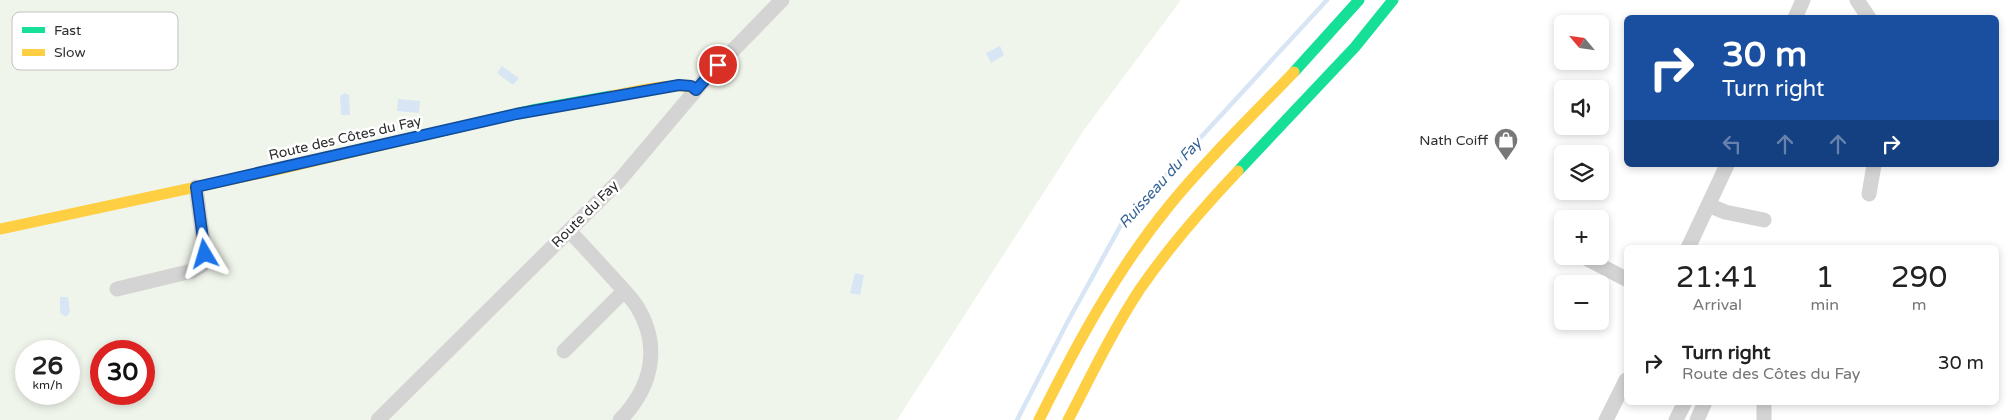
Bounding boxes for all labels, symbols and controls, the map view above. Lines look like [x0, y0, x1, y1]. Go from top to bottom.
legend [12, 12, 178, 70]
north arrow [1554, 15, 1609, 70]
map controls [1554, 15, 1609, 330]
text: Fast [54, 22, 82, 39]
text: 30 m [1722, 34, 1807, 76]
icon: right [1639, 35, 1704, 100]
text: Slow [54, 44, 86, 61]
pin [697, 44, 739, 86]
icon: arrive [704, 51, 732, 79]
text: Turn right [1722, 76, 1824, 102]
button: sound [1554, 80, 1609, 135]
street label: Route des Côtes du Fay [267, 112, 423, 164]
shop icon: Nath Coiff [1493, 127, 1519, 161]
icon: left [1718, 130, 1746, 158]
icon: ahead [1771, 130, 1799, 158]
icon: ahead [1824, 130, 1852, 158]
icon: right [1877, 130, 1905, 158]
place label: Nath Coiff [1419, 132, 1488, 149]
water label: Ruisseau du Fay [1115, 133, 1206, 232]
button: layers [1554, 145, 1609, 200]
street label: Route du Fay [548, 177, 622, 251]
button: + [1554, 210, 1609, 265]
position arrow [178, 227, 230, 279]
text: 21:41 [1676, 259, 1759, 296]
text: 1 [1815, 259, 1834, 296]
text: 290 [1891, 259, 1947, 296]
button: − [1554, 275, 1609, 330]
text: Arrival [1693, 295, 1742, 315]
text: min [1811, 295, 1839, 315]
text: m [1912, 295, 1926, 315]
speed limit sign: 30 [90, 340, 155, 405]
text: Turn right [1682, 342, 1770, 364]
icon: right [1639, 349, 1667, 377]
text: 26 [32, 351, 63, 381]
text: 30 m [1938, 352, 1984, 374]
text: Route des Côtes du Fay [1682, 364, 1860, 384]
text: km/h [32, 378, 63, 392]

